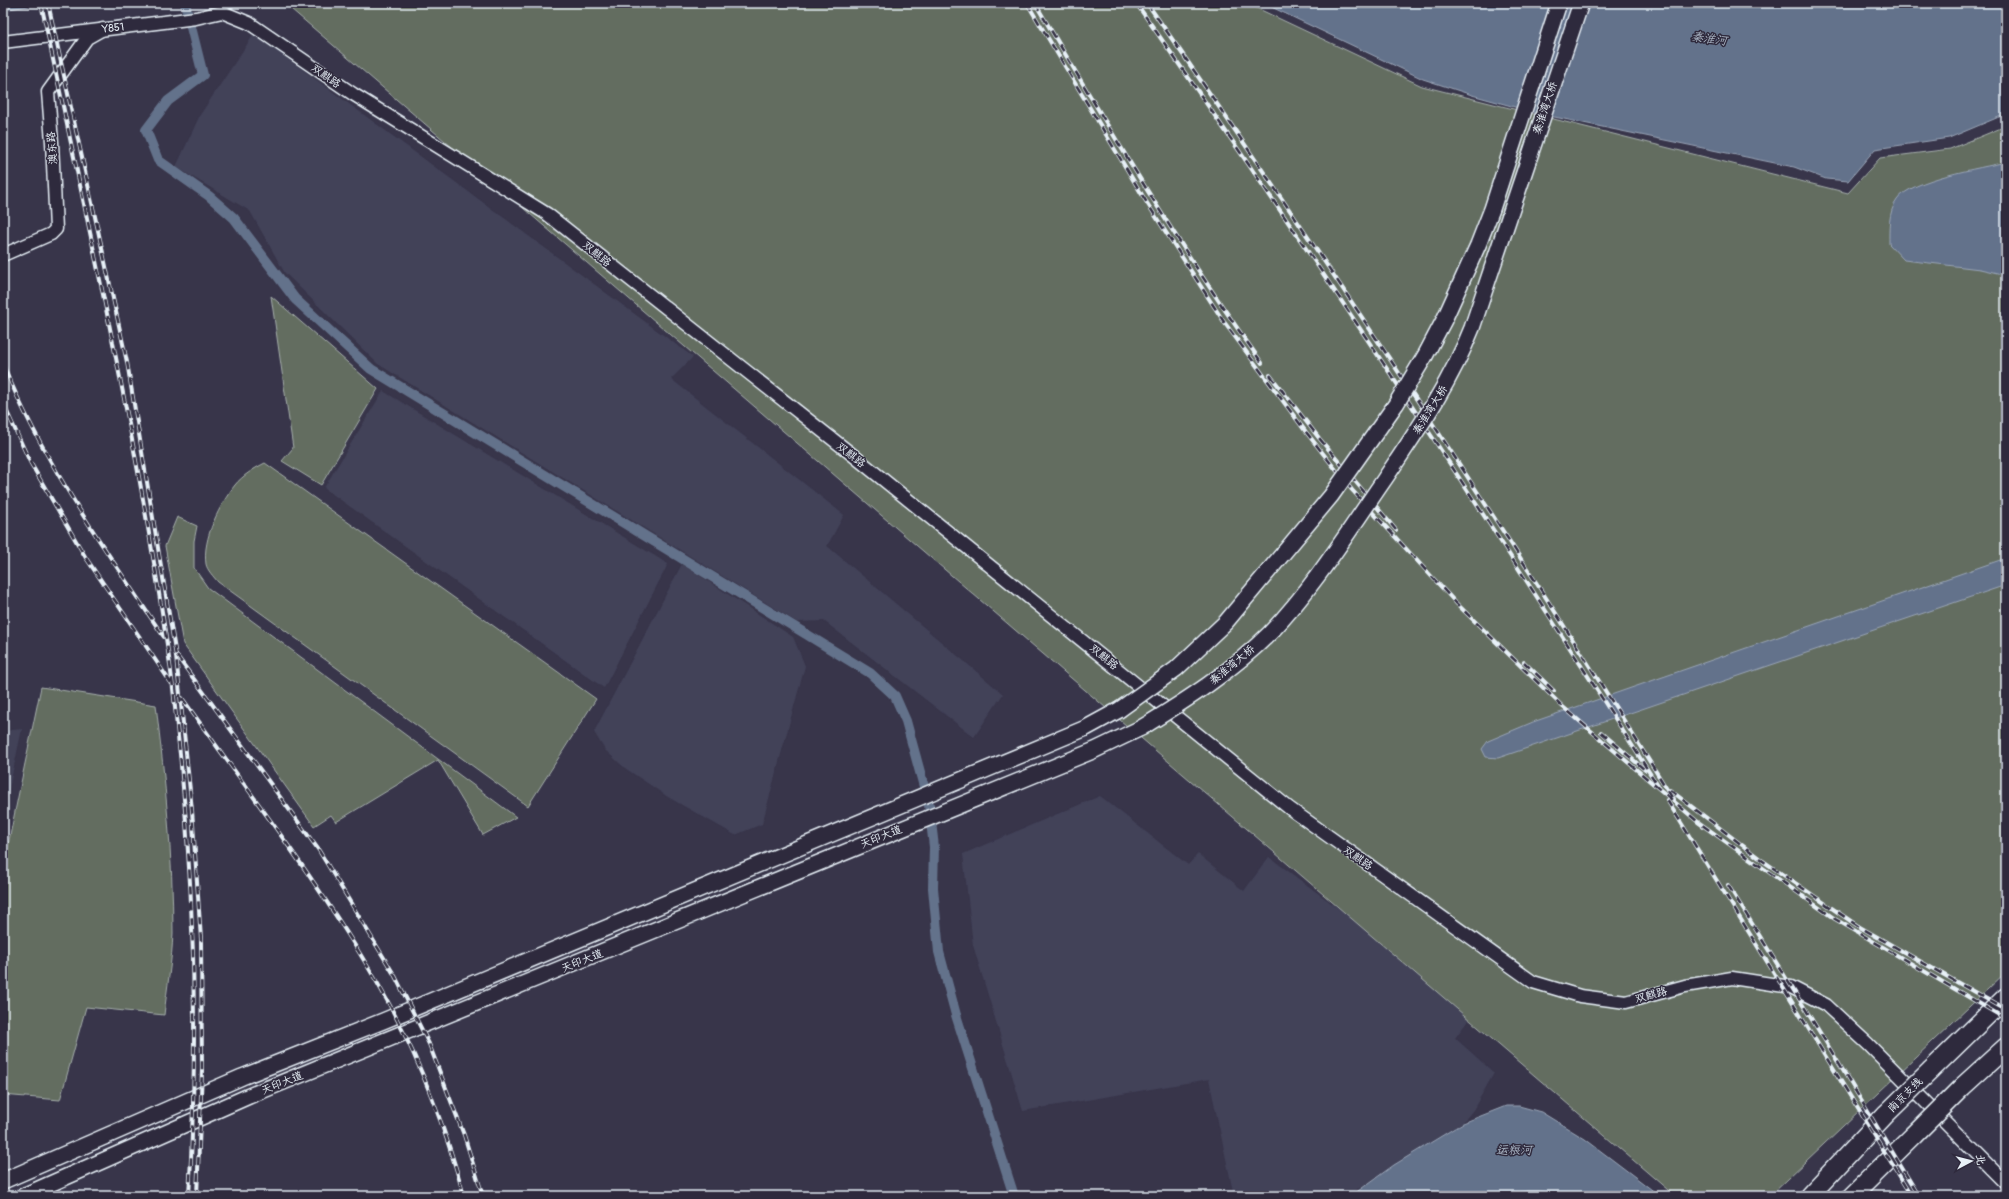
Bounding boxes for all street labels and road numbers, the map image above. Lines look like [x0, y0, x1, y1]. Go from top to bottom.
street label: Y851 [100, 20, 125, 36]
street label: 双麒路 [309, 61, 343, 91]
street label: 秦淮湾大桥 [1530, 80, 1560, 136]
street label: 澳东路 [44, 131, 60, 165]
street label: 双麒路 [580, 239, 614, 269]
street label: 秦淮湾大桥 [1410, 383, 1450, 437]
street label: 双麒路 [834, 440, 868, 470]
street label: 双麒路 [1087, 642, 1121, 672]
street label: 秦淮湾大桥 [1207, 642, 1257, 688]
street label: 天印大道 [858, 823, 904, 851]
street label: 双麒路 [1341, 843, 1375, 873]
street label: 天印大道 [559, 947, 605, 975]
street label: 双麒路 [1633, 984, 1669, 1006]
street label: 天印大道 [259, 1069, 305, 1097]
street label: 南京支线 [1885, 1075, 1925, 1115]

